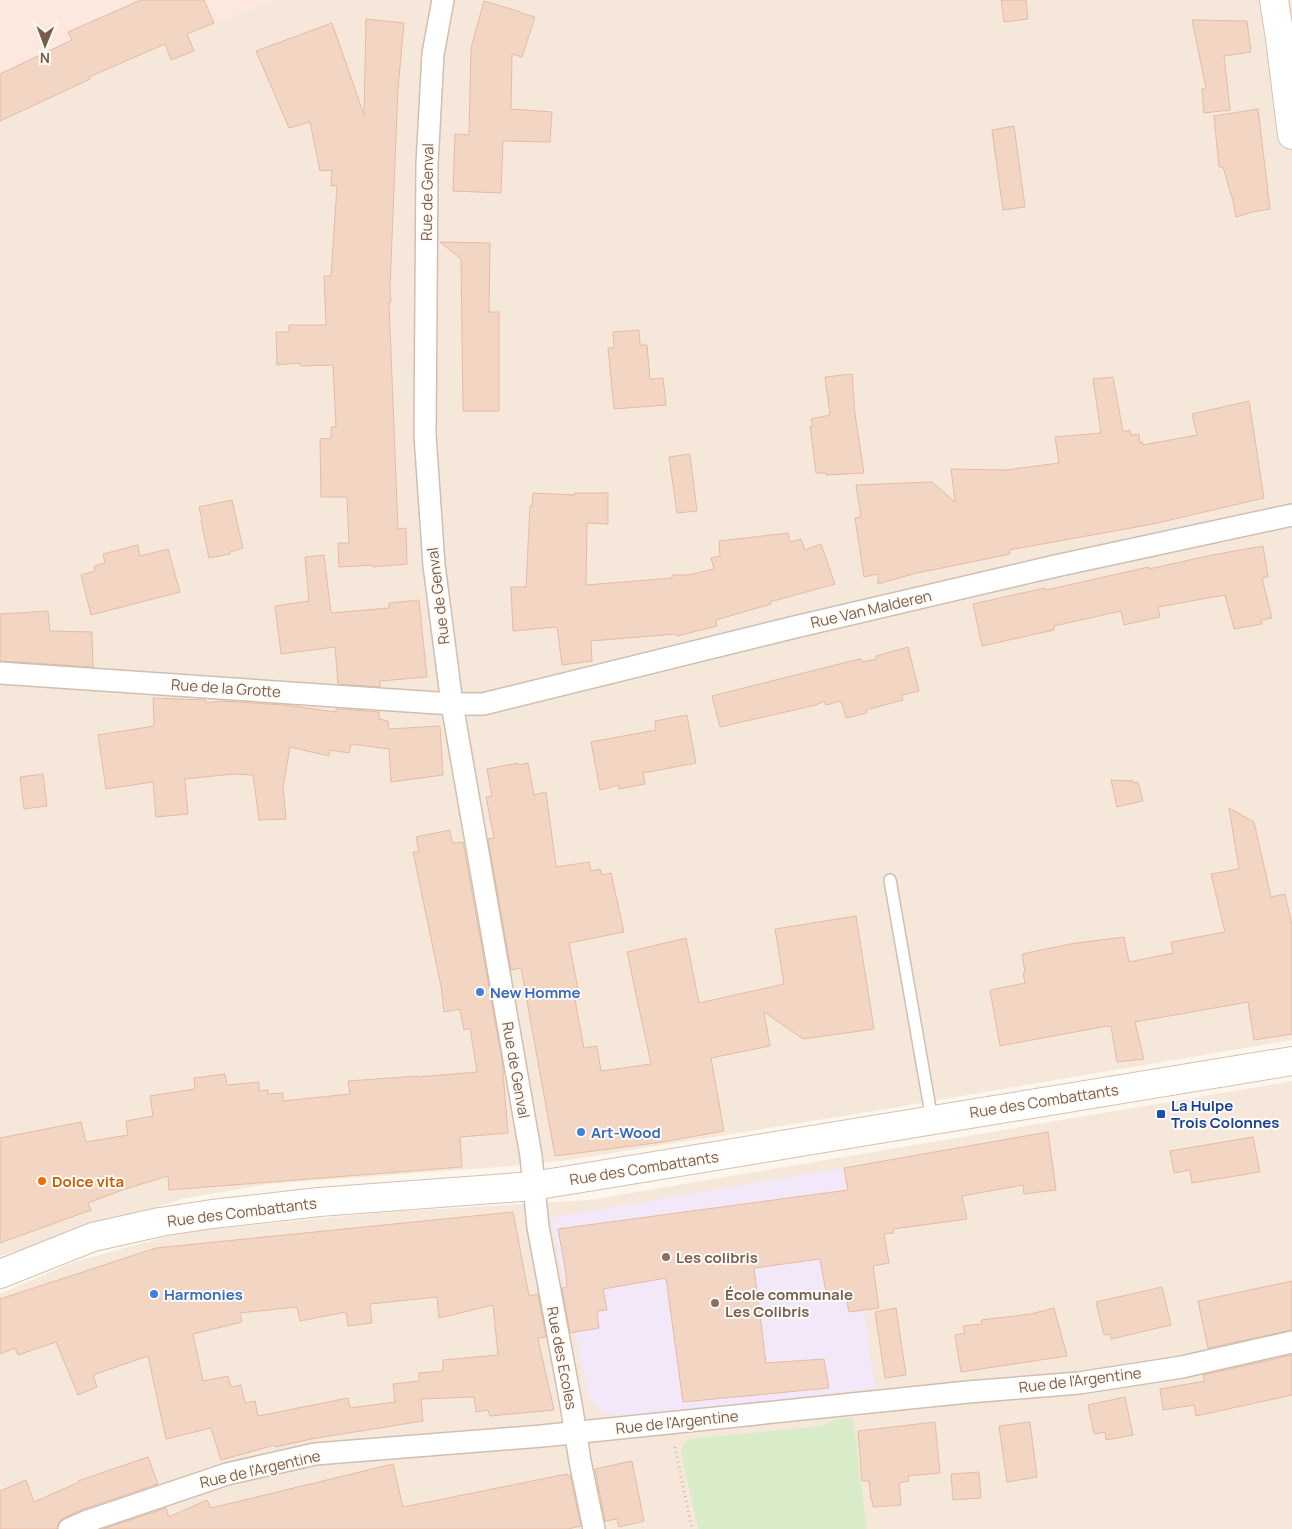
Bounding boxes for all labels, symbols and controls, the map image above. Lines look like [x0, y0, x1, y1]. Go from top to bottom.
north arrow [20, 20, 70, 70]
text: N [40, 49, 50, 68]
street label: Rue de Genval [416, 143, 438, 241]
street label: Rue de Genval [422, 546, 454, 646]
street label: Rue Van Malderen [808, 585, 934, 633]
street label: Rue de la Grotte [170, 674, 282, 702]
place label: New Homme [490, 982, 581, 1003]
marker: New Homme [474, 986, 486, 998]
street label: Rue de Genval [497, 1020, 535, 1120]
street label: Rue des Combattants [968, 1079, 1120, 1123]
place label: La Hulpe Trois Colonnes [1171, 1095, 1279, 1133]
marker: La Hulpe Trois Colonnes [1155, 1108, 1167, 1120]
place label: Art-Wood [591, 1122, 661, 1143]
marker: Art-Wood [575, 1126, 587, 1138]
street label: Rue des Combattants [568, 1146, 720, 1190]
place label: Dolce vita [52, 1171, 124, 1192]
marker: Dolce vita [36, 1175, 48, 1187]
street label: Rue des Combattants [166, 1192, 318, 1232]
place label: Les colibris [676, 1247, 758, 1268]
marker: Les colibris [660, 1251, 672, 1263]
place label: Harmonies [164, 1284, 243, 1305]
place label: École communale Les Colibris [725, 1284, 853, 1322]
marker: Harmonies [148, 1288, 160, 1300]
marker: École communale Les Colibris [709, 1297, 721, 1309]
street label: Rue des Ecoles [542, 1305, 582, 1411]
street label: Rue de l'Argentine [1018, 1362, 1143, 1398]
street label: Rue de l'Argentine [615, 1405, 740, 1439]
street label: Rue de l'Argentine [198, 1445, 323, 1493]

